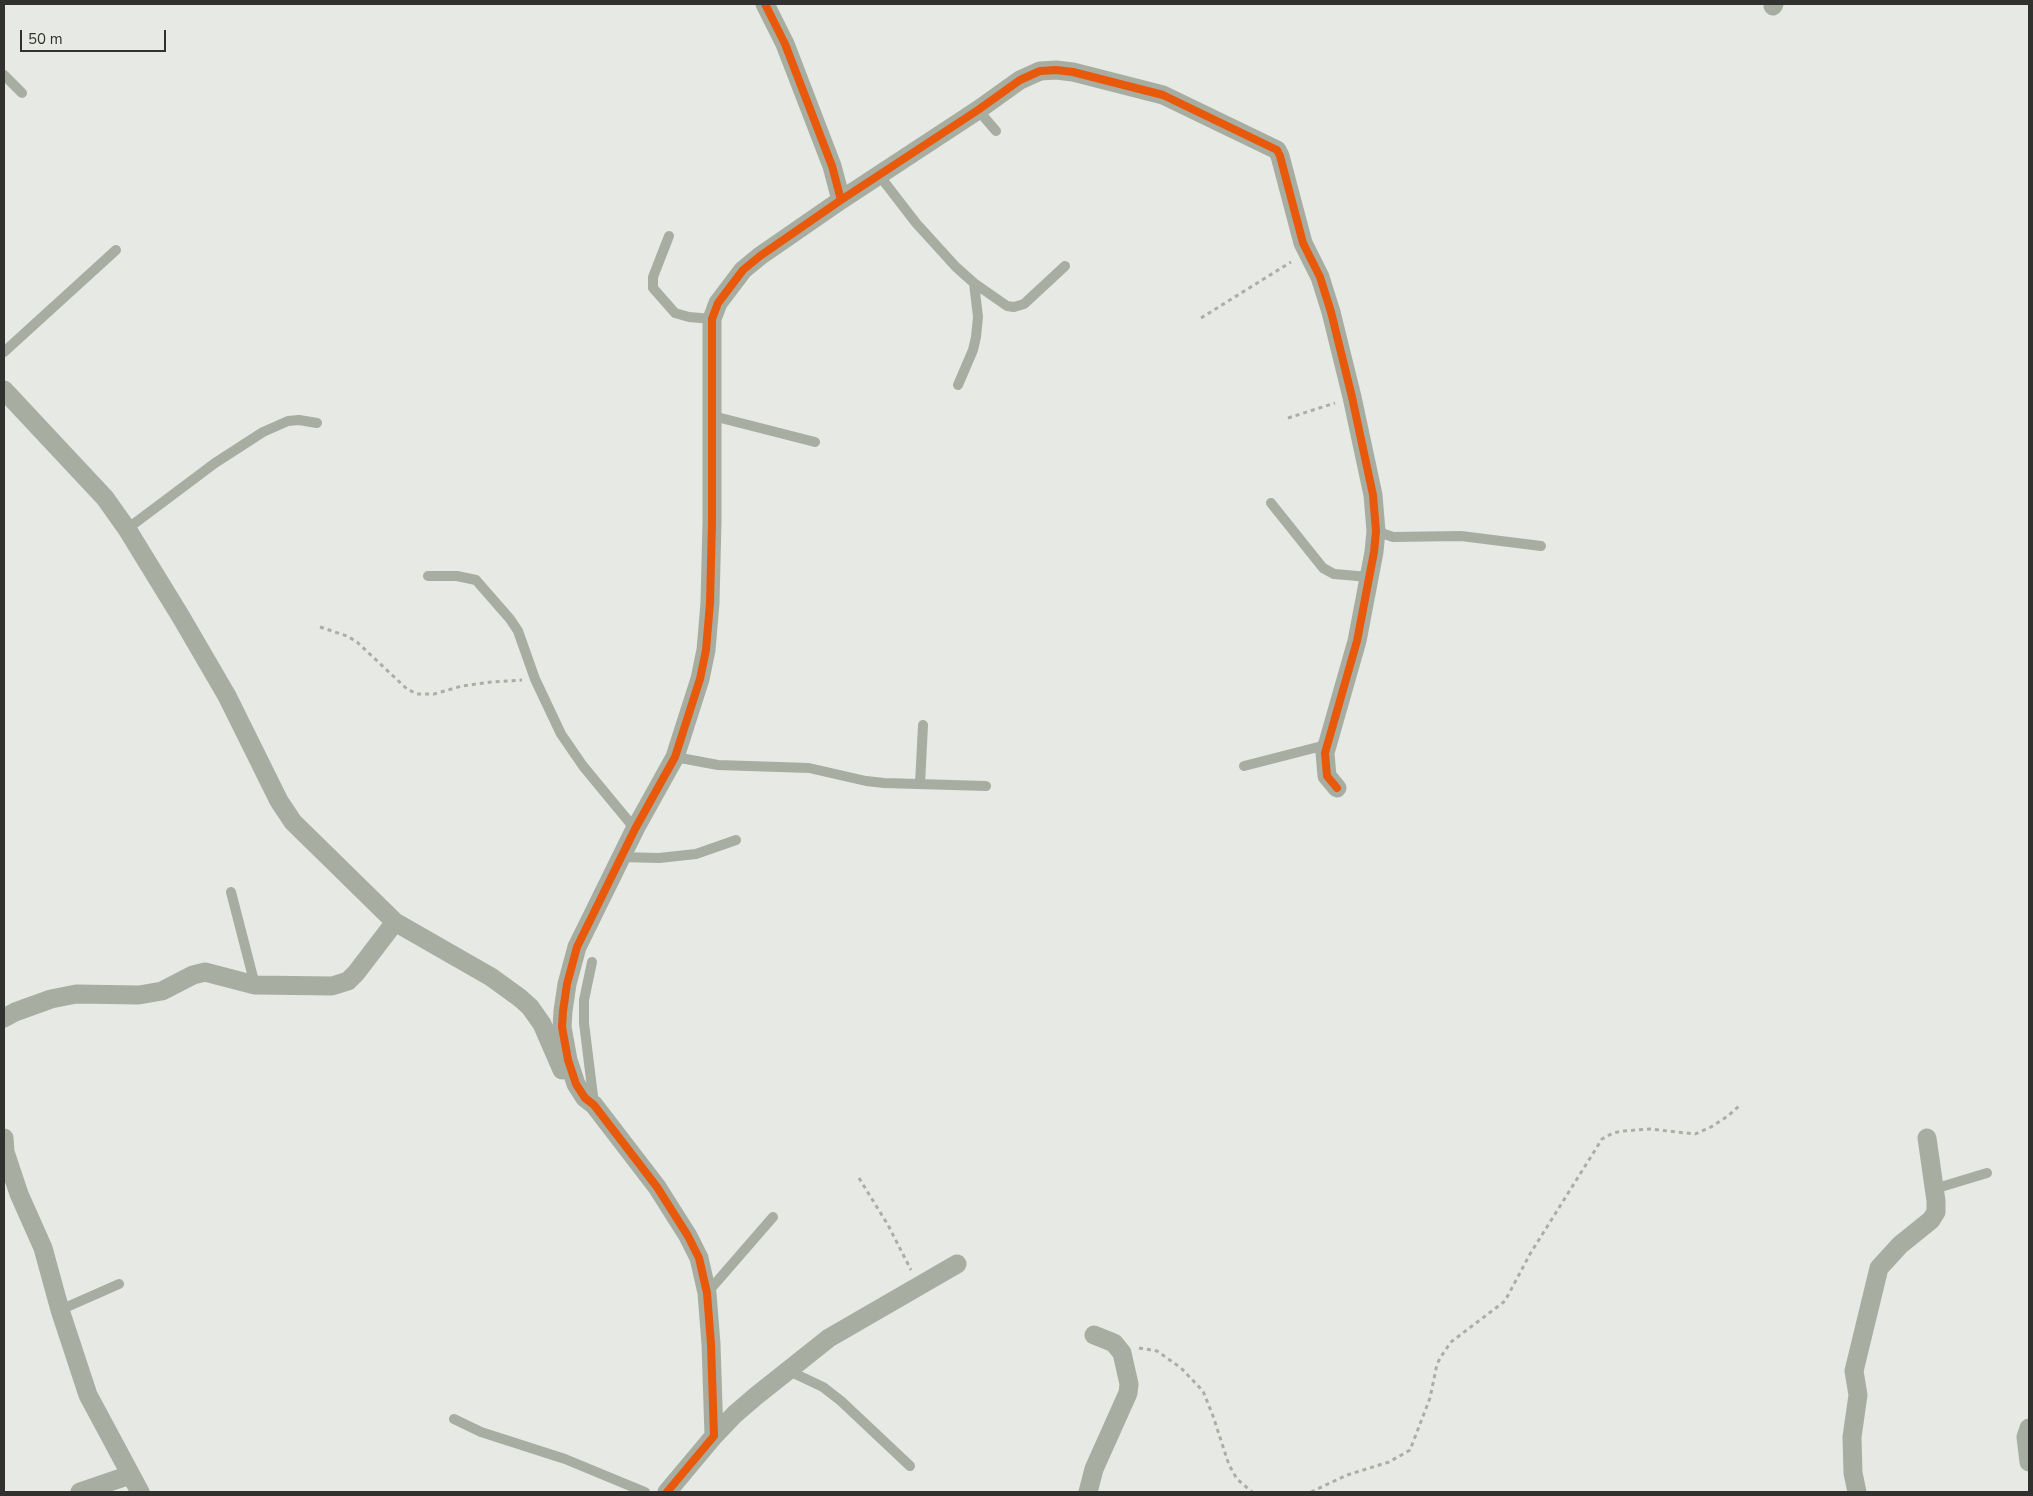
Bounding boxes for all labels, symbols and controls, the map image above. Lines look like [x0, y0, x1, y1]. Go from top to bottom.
scale bar [22, 20, 169, 52]
text: 50 m [28, 29, 63, 49]

